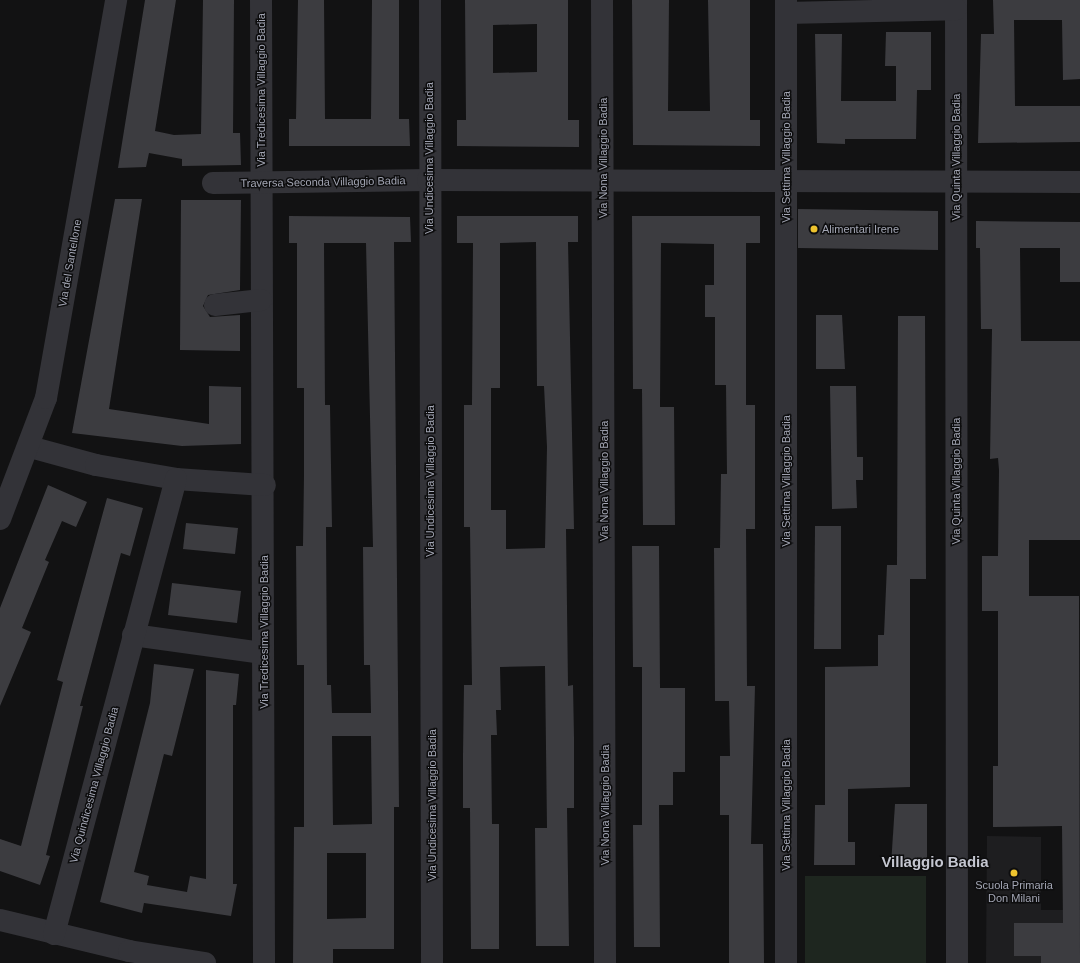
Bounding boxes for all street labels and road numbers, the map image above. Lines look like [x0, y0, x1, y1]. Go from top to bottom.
street label: Via Tredicesima Villaggio Badia [254, 13, 268, 167]
street label: Via Undicesima Villaggio Badia [422, 82, 436, 234]
street label: Via Settima Villaggio Badia [779, 91, 793, 223]
street label: Via Quinta Villaggio Badia [949, 94, 963, 220]
street label: Via Nona Villaggio Badia [596, 98, 610, 218]
street label: Traversa Seconda Villaggio Badia [240, 174, 406, 190]
street label: Via del Santellone [56, 218, 84, 308]
street label: Via Undicesima Villaggio Badia [423, 405, 437, 557]
street label: Via Settima Villaggio Badia [779, 415, 793, 547]
street label: Via Quinta Villaggio Badia [949, 418, 963, 544]
street label: Via Nona Villaggio Badia [597, 421, 611, 541]
street label: Via Tredicesima Villaggio Badia [257, 555, 271, 709]
street label: Via Quindicesima Villaggio Badia [67, 706, 121, 864]
street label: Via Undicesima Villaggio Badia [425, 729, 439, 881]
street label: Via Settima Villaggio Badia [779, 739, 793, 871]
street label: Via Nona Villaggio Badia [598, 745, 612, 865]

